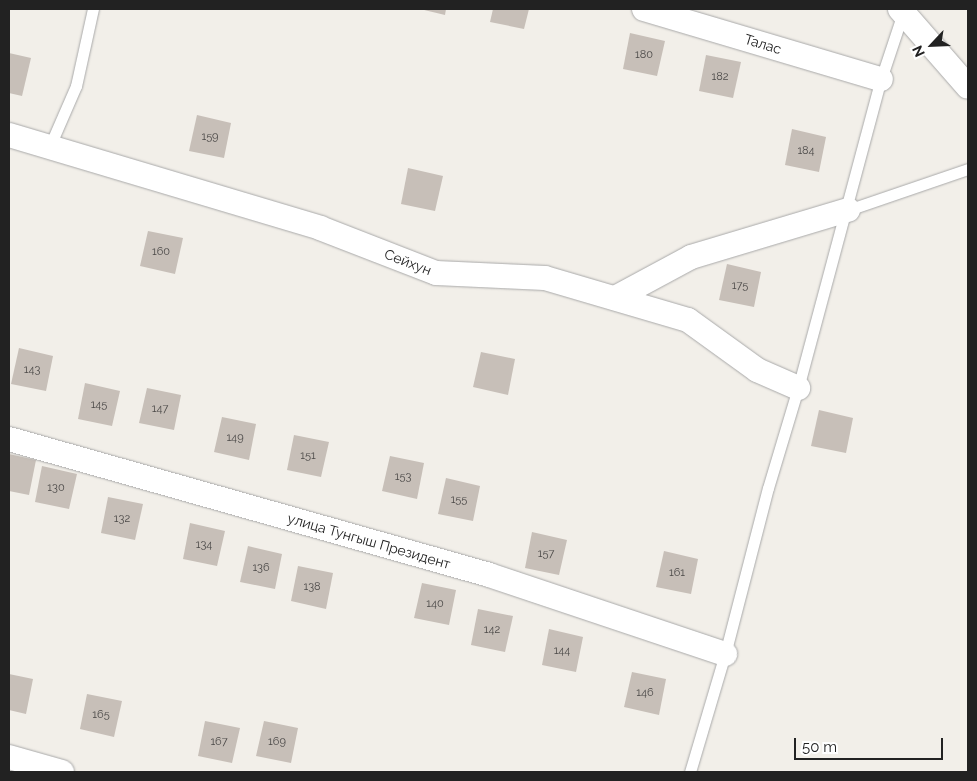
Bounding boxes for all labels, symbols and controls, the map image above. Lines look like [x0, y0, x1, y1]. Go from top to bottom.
north arrow [907, 20, 957, 70]
street label: Талас [742, 30, 784, 58]
text: N [909, 43, 928, 60]
house number: 180 [635, 48, 653, 62]
house number: 182 [712, 70, 728, 84]
house number: 159 [201, 130, 219, 144]
house number: 184 [797, 144, 815, 158]
house number: 160 [152, 245, 170, 259]
street label: Сейхун [382, 245, 434, 279]
house number: 175 [732, 279, 748, 293]
house number: 143 [24, 363, 40, 377]
house number: 145 [91, 398, 107, 412]
house number: 147 [152, 402, 168, 416]
house number: 149 [226, 431, 244, 445]
house number: 151 [300, 449, 316, 463]
house number: 153 [395, 470, 411, 484]
house number: 130 [47, 481, 65, 495]
house number: 155 [451, 493, 467, 507]
street label: улица Тунгыш Президент [285, 510, 453, 572]
house number: 132 [114, 512, 130, 526]
house number: 134 [196, 538, 212, 552]
house number: 157 [538, 547, 554, 561]
house number: 136 [252, 561, 270, 575]
house number: 161 [669, 566, 685, 580]
house number: 138 [303, 580, 321, 594]
house number: 140 [426, 597, 444, 611]
house number: 142 [484, 623, 500, 637]
house number: 144 [554, 644, 570, 658]
house number: 146 [636, 686, 654, 700]
house number: 165 [92, 708, 110, 722]
scale bar [797, 728, 946, 760]
house number: 167 [210, 735, 228, 749]
house number: 169 [268, 735, 286, 749]
text: 50 m [802, 738, 837, 756]

